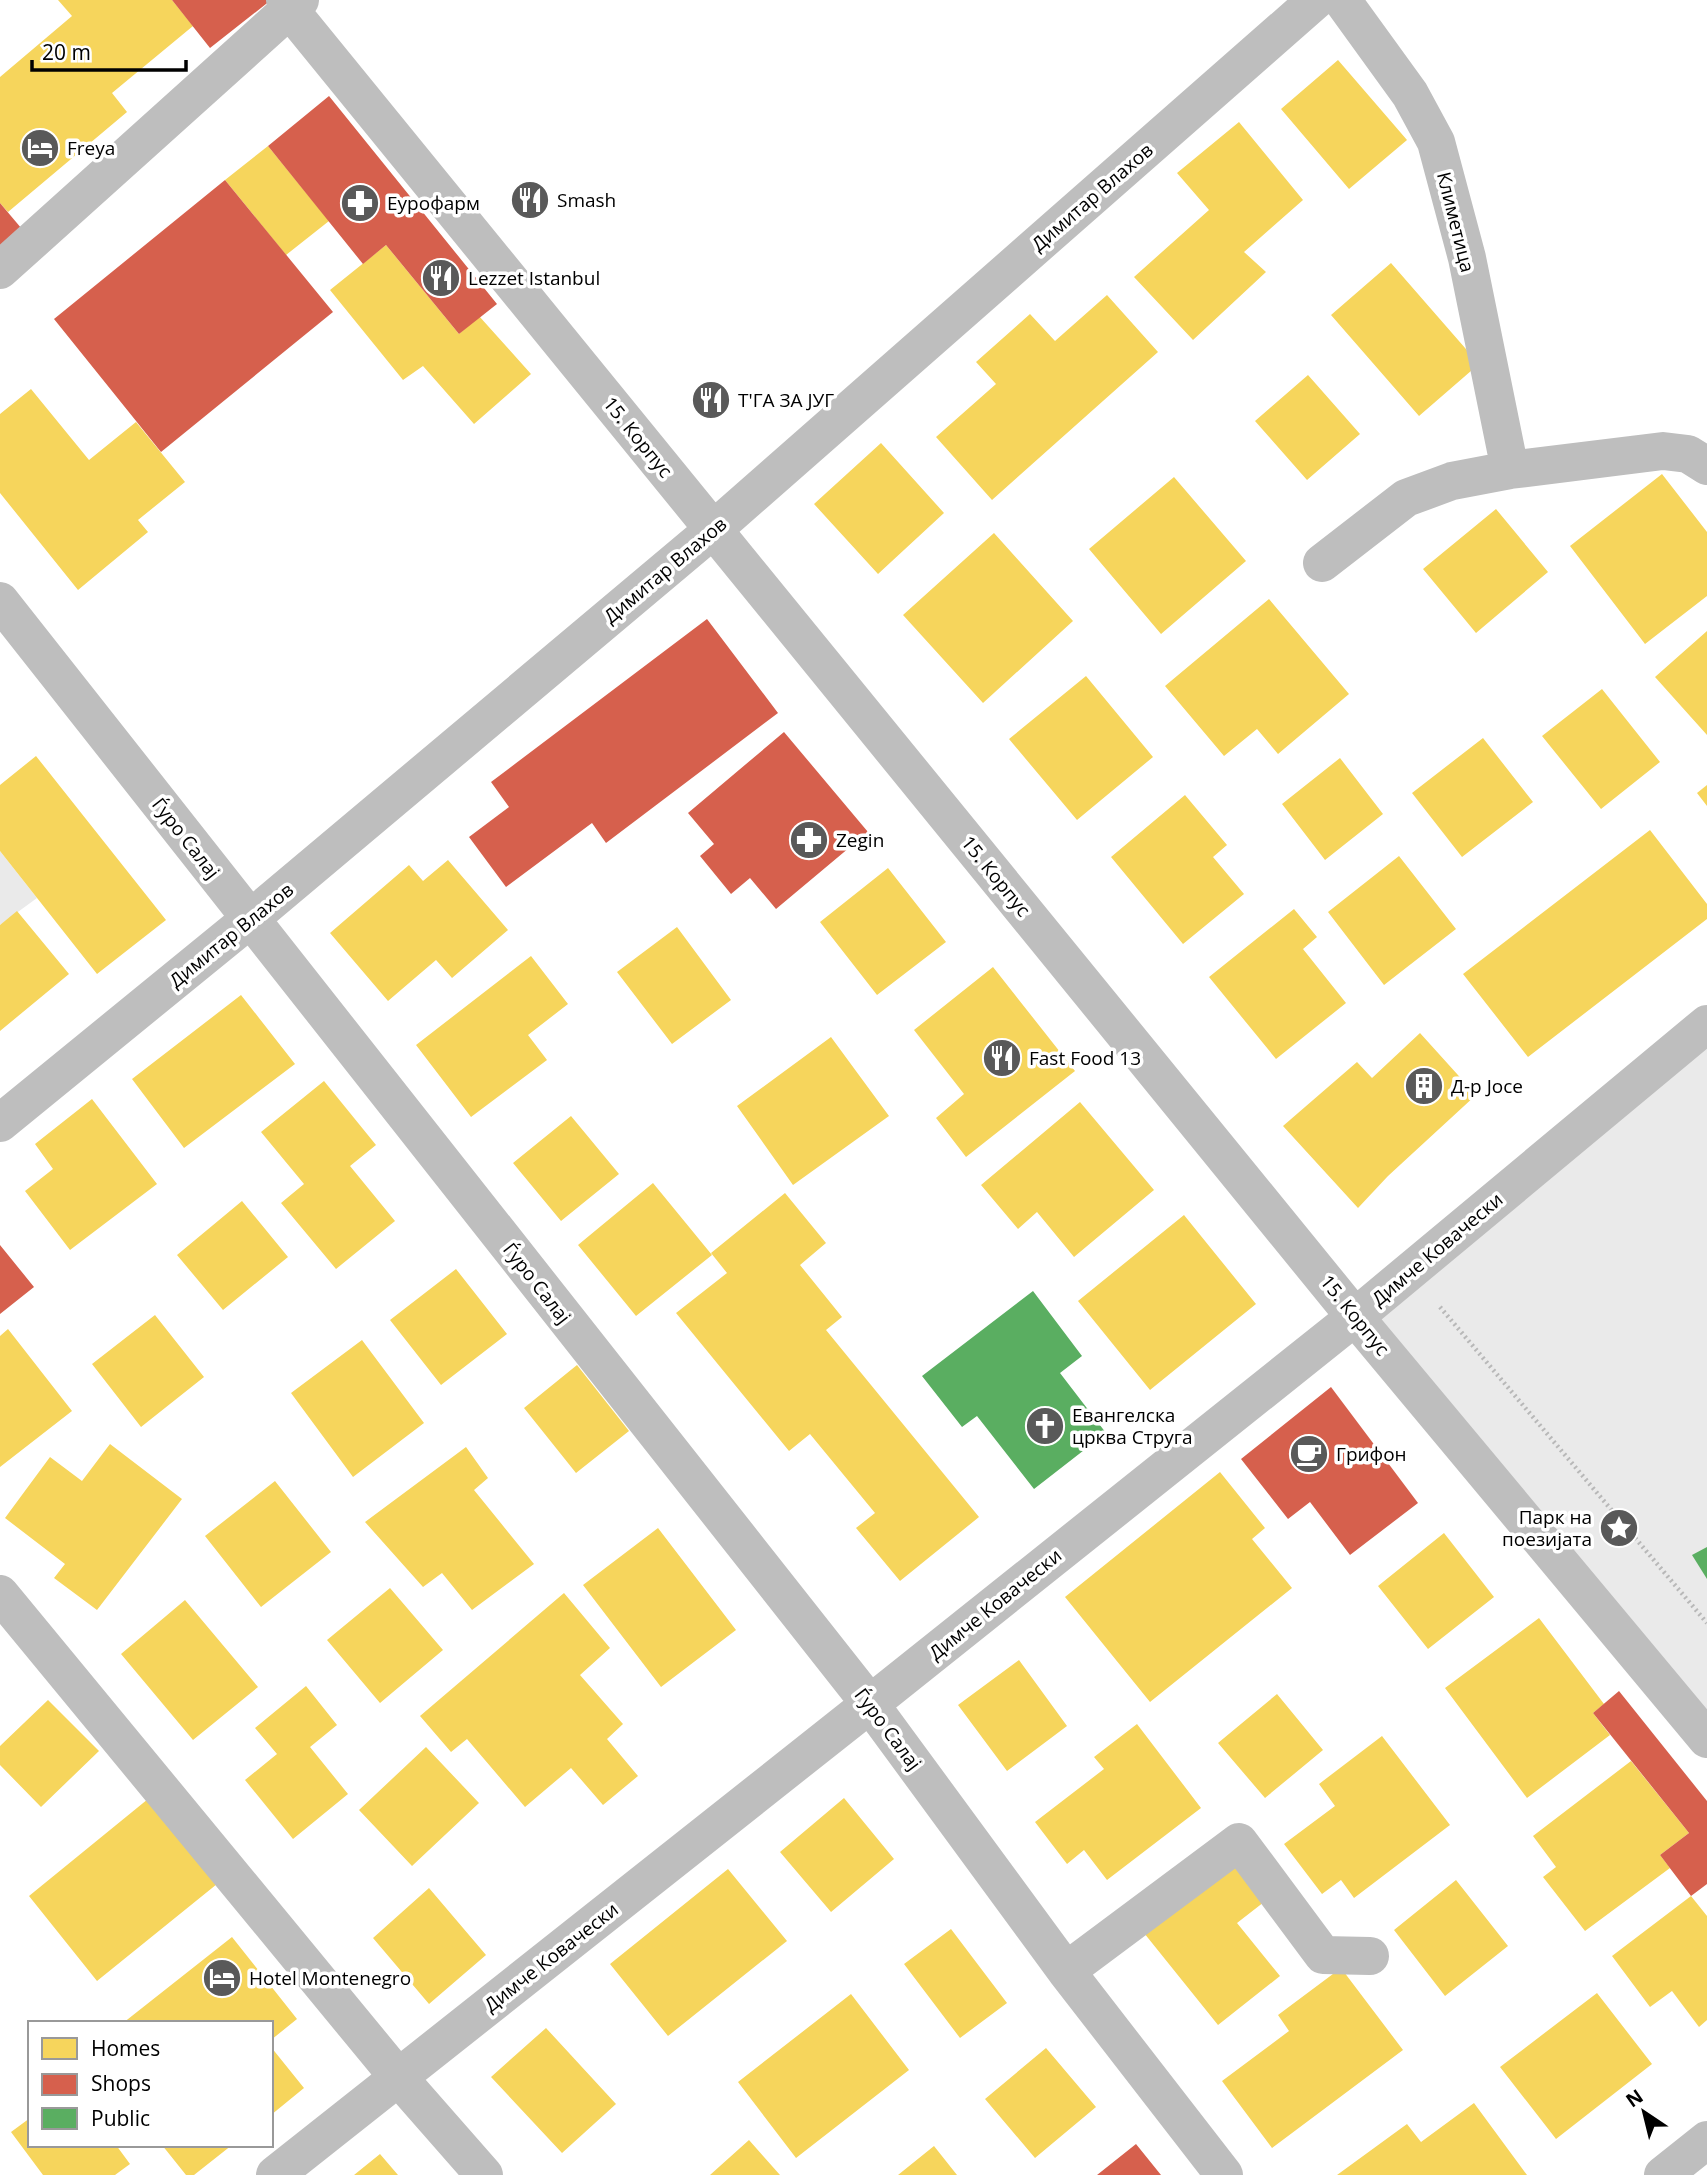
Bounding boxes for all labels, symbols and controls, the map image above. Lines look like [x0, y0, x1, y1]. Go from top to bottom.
scale bar [32, 28, 186, 72]
text: 20 m [42, 38, 91, 66]
hotel icon: Freya [19, 127, 61, 169]
place label: Freya [67, 135, 115, 161]
street label: Димитар Влахов [1026, 137, 1158, 257]
street label: Климетица [1431, 169, 1481, 275]
restaurant icon: Smash [509, 179, 551, 221]
pharmacy icon: Еурофарм [339, 182, 381, 224]
place label: Smash [557, 187, 616, 213]
place label: Еурофарм [387, 190, 480, 216]
restaurant icon: Lezzet Istanbul [420, 257, 462, 299]
place label: Lezzet Istanbul [468, 265, 600, 291]
restaurant icon: Т'ГА ЗА ЈУГ [690, 379, 732, 421]
place label: Т'ГА ЗА ЈУГ [738, 387, 834, 413]
street label: 15. Корпус [597, 391, 679, 483]
street label: Димитар Влахов [598, 511, 732, 629]
street label: Ѓуро Салај [146, 792, 226, 884]
pharmacy icon: Zegin [788, 819, 830, 861]
place label: Zegin [836, 827, 884, 853]
street label: 15. Корпус [955, 830, 1037, 922]
street label: Димитар Влахов [163, 877, 299, 993]
restaurant icon: Fast Food 13 [981, 1037, 1023, 1079]
place label: Fast Food 13 [1029, 1045, 1141, 1071]
building icon: Д-р Јосе [1403, 1065, 1445, 1107]
place label: Д-р Јосе [1451, 1073, 1523, 1099]
street label: Димче Ковачески [1366, 1186, 1508, 1312]
street label: Ѓуро Салај [497, 1237, 577, 1329]
street label: 15. Корпус [1314, 1269, 1396, 1361]
place label: Евангелска црква Струга [1072, 1402, 1193, 1450]
church icon: Евангелска црква Струга [1024, 1405, 1066, 1447]
cafe icon: Грифон [1288, 1433, 1330, 1475]
place label: Грифон [1336, 1441, 1407, 1467]
place label: Парк на поезијата [1502, 1504, 1592, 1552]
place icon: Парк на поезијата [1598, 1507, 1640, 1549]
street label: Димче Ковачески [923, 1542, 1067, 1666]
street label: Ѓуро Салај [849, 1683, 927, 1775]
street label: Димче Ковачески [478, 1896, 624, 2018]
hotel icon: Hotel Montenegro [201, 1957, 243, 1999]
place label: Hotel Montenegro [249, 1965, 411, 1991]
legend [28, 2021, 273, 2147]
text: Homes [91, 2034, 160, 2062]
text: Shops [91, 2069, 151, 2097]
north arrow [1609, 2077, 1679, 2147]
text: N [1620, 2083, 1648, 2113]
text: Public [91, 2104, 150, 2132]

